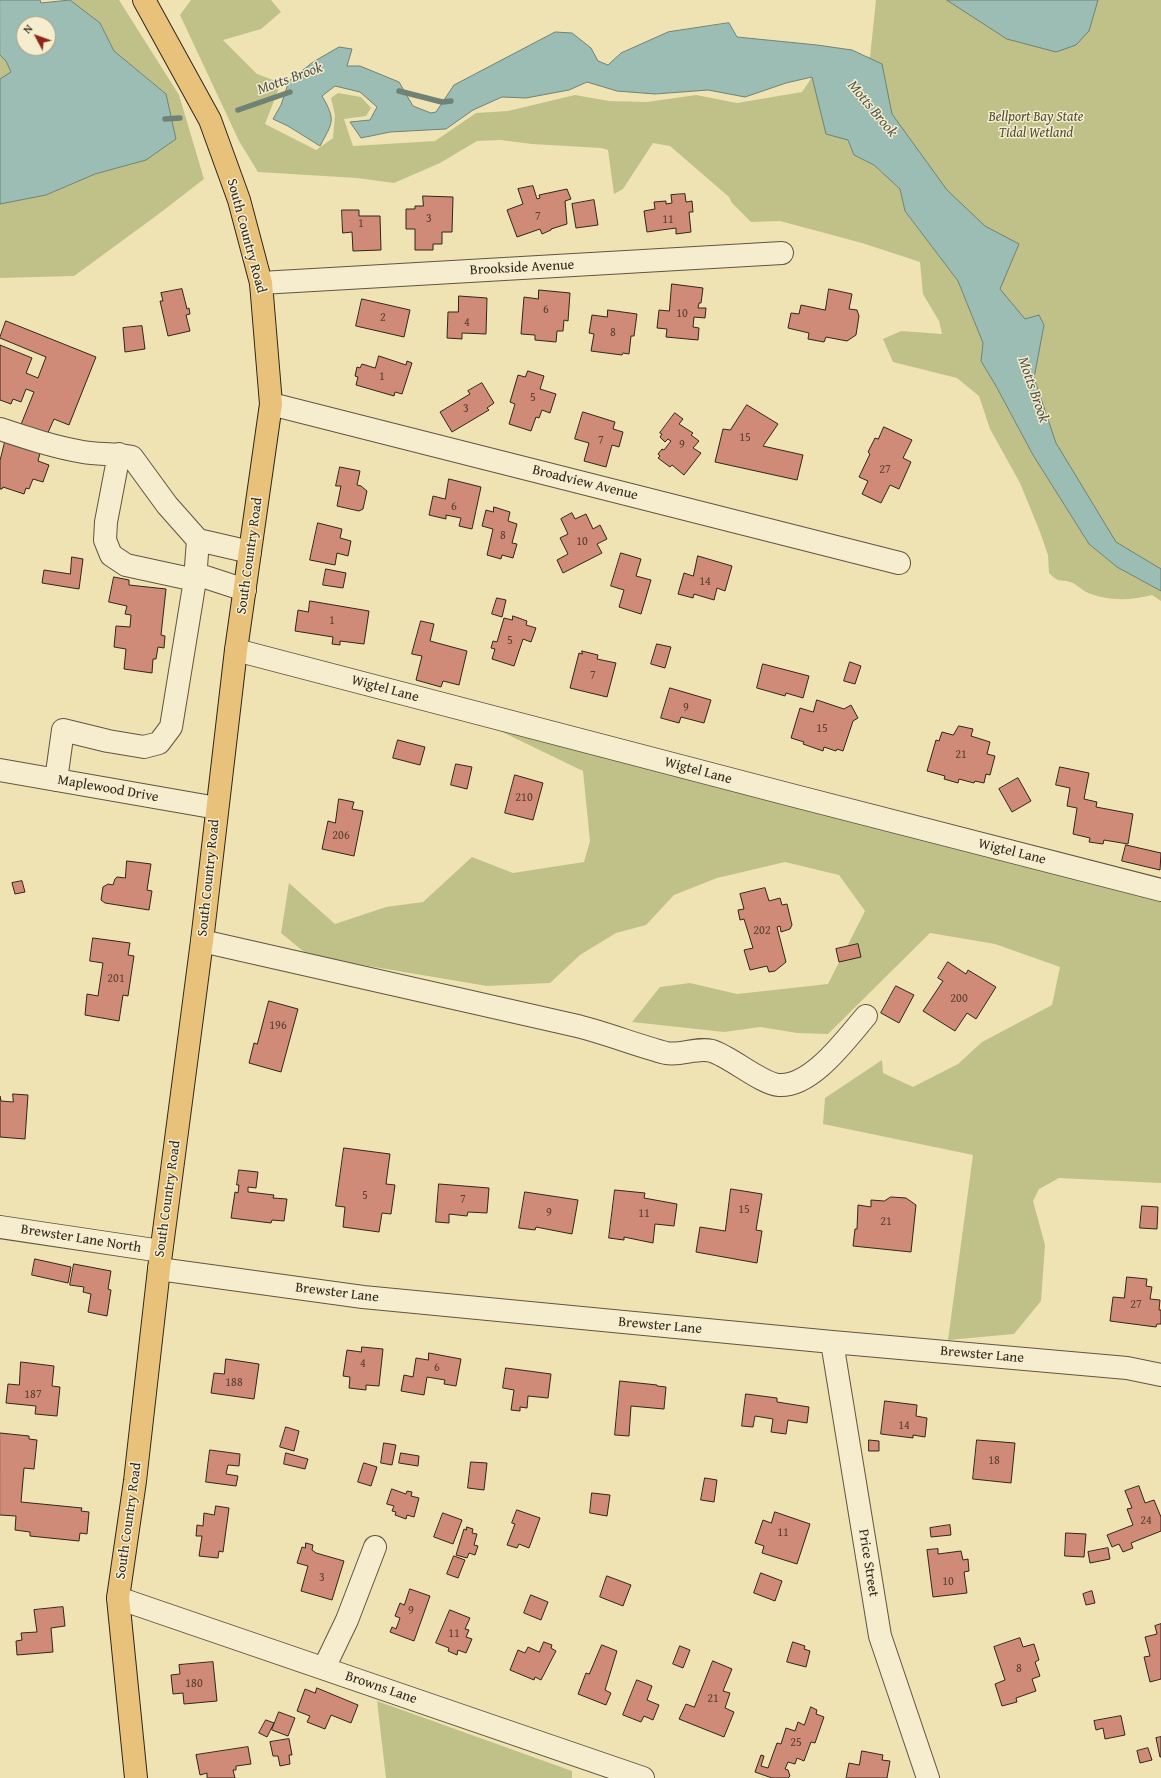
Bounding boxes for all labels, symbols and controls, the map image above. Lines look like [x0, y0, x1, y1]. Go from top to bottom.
north arrow [16, 16, 56, 56]
text: N [19, 21, 36, 37]
water label: Motts Brook [255, 59, 325, 99]
water label: Motts Brook [843, 77, 901, 141]
park label: Bellport Bay State Tidal Wetland [989, 109, 1083, 142]
street label: South Country Road [223, 177, 269, 295]
house number: 7 [535, 210, 541, 224]
house number: 3 [426, 212, 432, 226]
house number: 11 [662, 213, 674, 227]
house number: 1 [358, 217, 364, 231]
street label: Brookside Avenue [469, 257, 575, 279]
house number: 6 [543, 303, 549, 317]
house number: 10 [676, 307, 688, 321]
house number: 2 [380, 311, 386, 325]
house number: 4 [464, 316, 470, 330]
house number: 8 [610, 326, 616, 340]
water label: Motts Brook [1013, 355, 1053, 425]
house number: 1 [379, 370, 385, 384]
house number: 5 [530, 391, 536, 405]
house number: 3 [463, 402, 469, 416]
house number: 15 [739, 431, 751, 445]
house number: 7 [598, 434, 604, 448]
house number: 9 [679, 438, 685, 452]
street label: Broadview Avenue [530, 462, 640, 504]
house number: 27 [879, 463, 891, 477]
street label: South Country Road [233, 497, 267, 615]
house number: 6 [451, 500, 457, 514]
house number: 8 [500, 529, 506, 543]
house number: 10 [576, 535, 588, 549]
house number: 14 [699, 575, 711, 589]
house number: 1 [329, 614, 335, 628]
house number: 5 [507, 634, 513, 648]
house number: 7 [590, 669, 596, 683]
street label: Wigtel Lane [349, 672, 421, 706]
house number: 9 [683, 701, 689, 715]
house number: 15 [816, 722, 828, 736]
house number: 21 [955, 748, 967, 762]
street label: Wigtel Lane [662, 754, 734, 788]
street label: Maplewood Drive [56, 772, 160, 806]
house number: 210 [515, 791, 533, 805]
street label: South Country Road [194, 819, 224, 937]
house number: 206 [332, 829, 350, 843]
street label: Wigtel Lane [976, 835, 1048, 869]
house number: 202 [753, 924, 771, 938]
house number: 201 [107, 972, 125, 986]
house number: 200 [950, 992, 968, 1006]
house number: 196 [269, 1019, 287, 1033]
street label: South Country Road [151, 1140, 185, 1258]
house number: 5 [362, 1189, 368, 1203]
house number: 7 [460, 1193, 466, 1207]
house number: 15 [738, 1203, 750, 1217]
house number: 9 [546, 1206, 552, 1220]
house number: 11 [638, 1207, 650, 1221]
house number: 21 [880, 1215, 892, 1229]
street label: Brewster Lane North [20, 1221, 142, 1257]
street label: Brewster Lane [294, 1280, 380, 1306]
house number: 27 [1130, 1298, 1142, 1312]
street label: Brewster Lane [618, 1314, 702, 1338]
street label: Brewster Lane [940, 1343, 1024, 1367]
house number: 4 [360, 1357, 366, 1371]
house number: 6 [434, 1361, 440, 1375]
house number: 188 [225, 1376, 243, 1390]
house number: 187 [24, 1388, 42, 1402]
house number: 14 [898, 1419, 910, 1433]
house number: 18 [988, 1454, 1000, 1468]
street label: South Country Road [112, 1462, 146, 1580]
house number: 24 [1140, 1514, 1152, 1528]
house number: 11 [777, 1526, 789, 1540]
street label: Price Street [854, 1528, 882, 1598]
house number: 3 [319, 1571, 325, 1585]
house number: 10 [942, 1575, 954, 1589]
house number: 9 [408, 1604, 414, 1618]
house number: 11 [448, 1627, 460, 1641]
house number: 8 [1016, 1662, 1022, 1676]
street label: Browns Lane [343, 1668, 419, 1708]
house number: 180 [185, 1677, 203, 1691]
house number: 21 [707, 1692, 719, 1706]
house number: 25 [790, 1736, 802, 1750]

